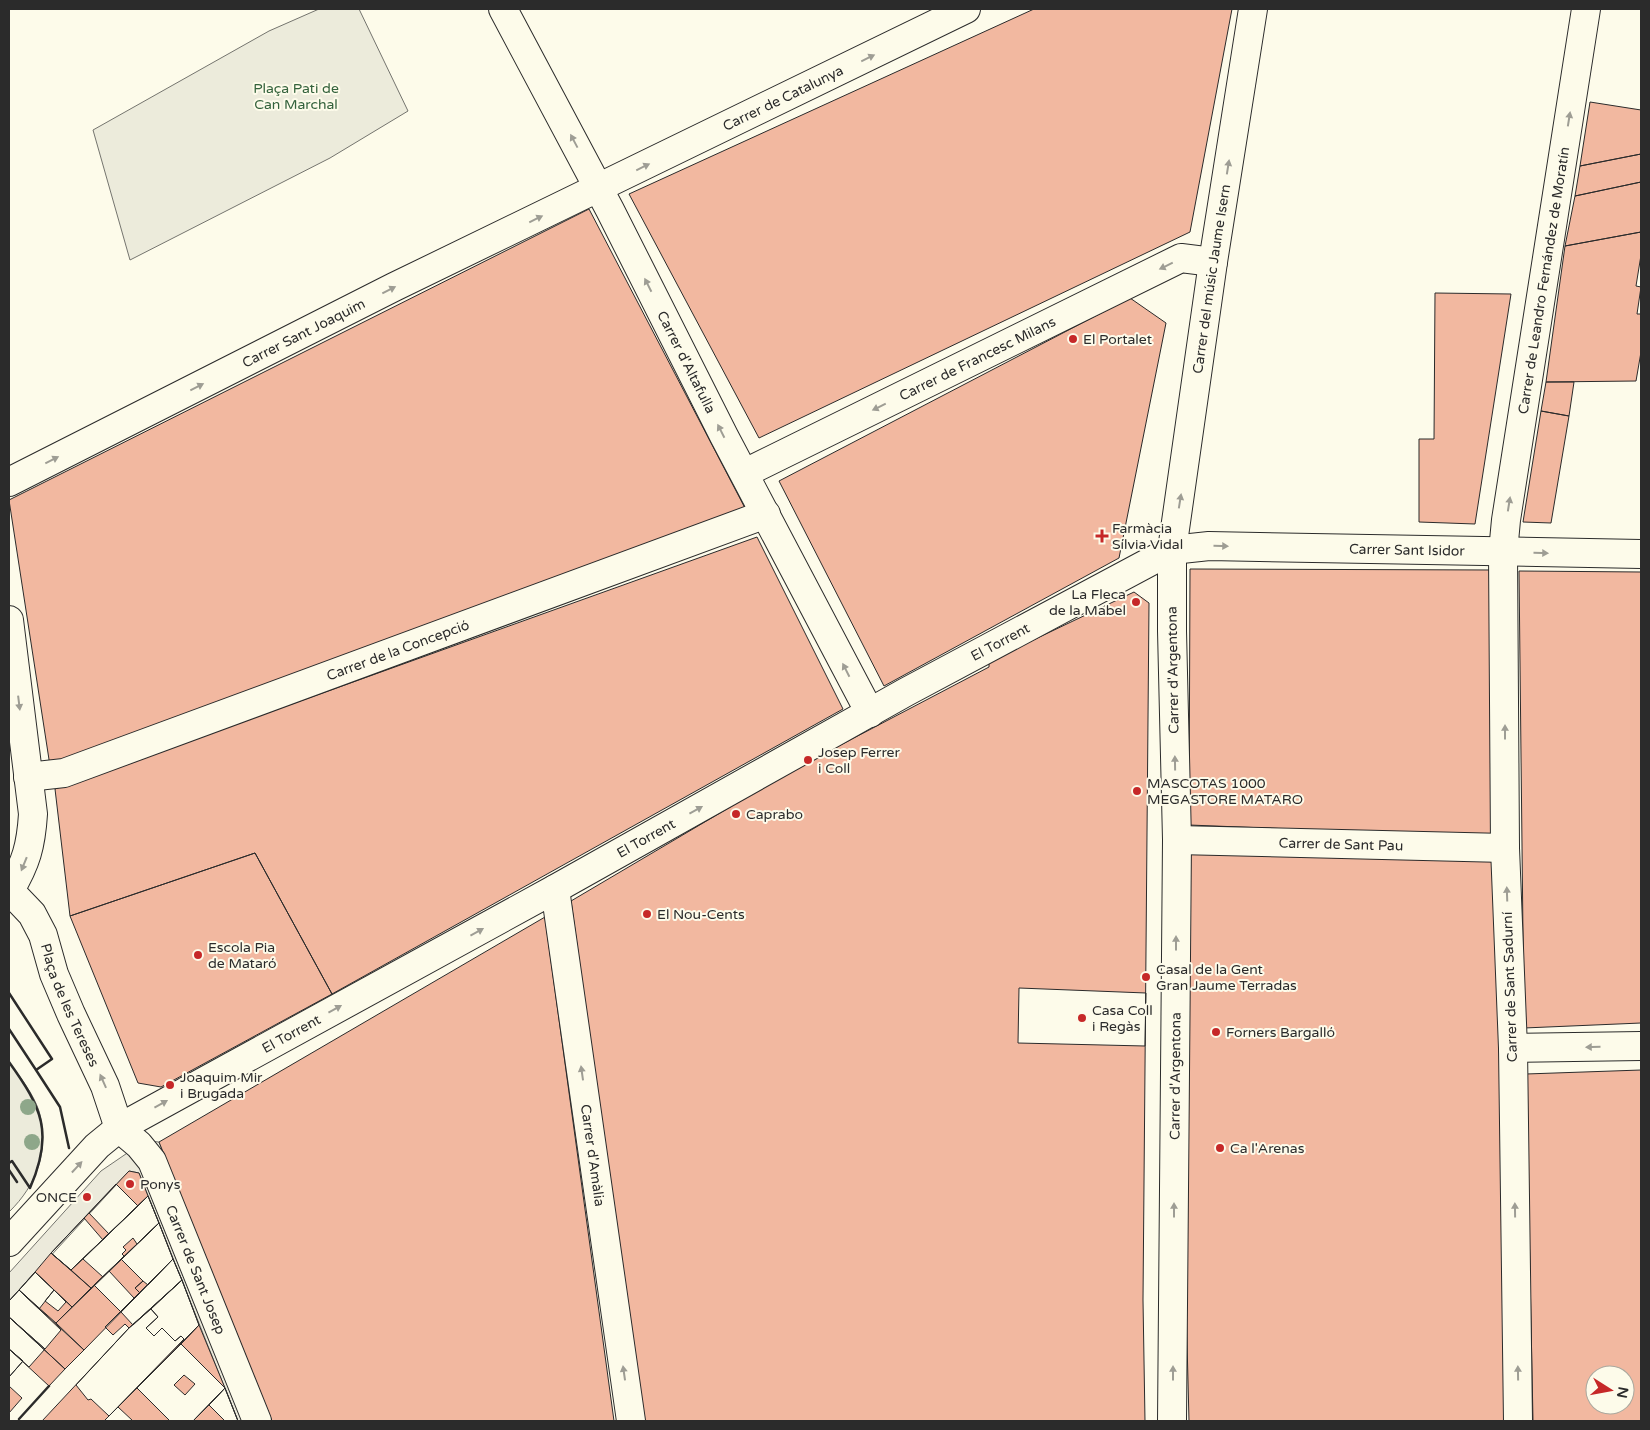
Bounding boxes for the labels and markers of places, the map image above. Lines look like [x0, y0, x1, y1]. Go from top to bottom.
place label: El Portalet [1083, 331, 1153, 348]
marker: El Portalet [1067, 333, 1079, 345]
place label: Farmàcia Sílvia Vidal [1112, 520, 1183, 553]
marker: Farmàcia Sílvia Vidal [1096, 530, 1108, 542]
place label: La Fleca de la Mabel [1049, 586, 1126, 619]
marker: La Fleca de la Mabel [1130, 596, 1142, 608]
place label: Josep Ferrer i Coll [818, 744, 900, 777]
marker: Josep Ferrer i Coll [802, 754, 814, 766]
place label: MASCOTAS 1000 MEGASTORE MATARO [1147, 775, 1303, 808]
marker: MASCOTAS 1000 MEGASTORE MATARO [1131, 785, 1143, 797]
place label: Caprabo [746, 806, 803, 823]
marker: Caprabo [730, 808, 742, 820]
place label: El Nou-Cents [657, 906, 745, 923]
marker: El Nou-Cents [641, 908, 653, 920]
place label: Escola Pia de Mataró [208, 939, 277, 972]
marker: Escola Pia de Mataró [192, 949, 204, 961]
place label: Casal de la Gent Gran Jaume Terradas [1156, 961, 1297, 994]
marker: Casal de la Gent Gran Jaume Terradas [1140, 971, 1152, 983]
place label: Casa Coll i Regàs [1092, 1002, 1153, 1035]
marker: Casa Coll i Regàs [1076, 1012, 1088, 1024]
place label: Forners Bargalló [1226, 1024, 1335, 1041]
marker: Forners Bargalló [1210, 1026, 1222, 1038]
place label: Joaquim Mir i Brugada [180, 1069, 263, 1102]
marker: Joaquim Mir i Brugada [164, 1079, 176, 1091]
place label: Ca l'Arenas [1230, 1140, 1305, 1157]
marker: Ca l'Arenas [1214, 1142, 1226, 1154]
place label: Ponys [140, 1176, 181, 1193]
marker: Ponys [124, 1178, 136, 1190]
place label: ONCE [36, 1189, 77, 1206]
marker: ONCE [81, 1191, 93, 1203]

